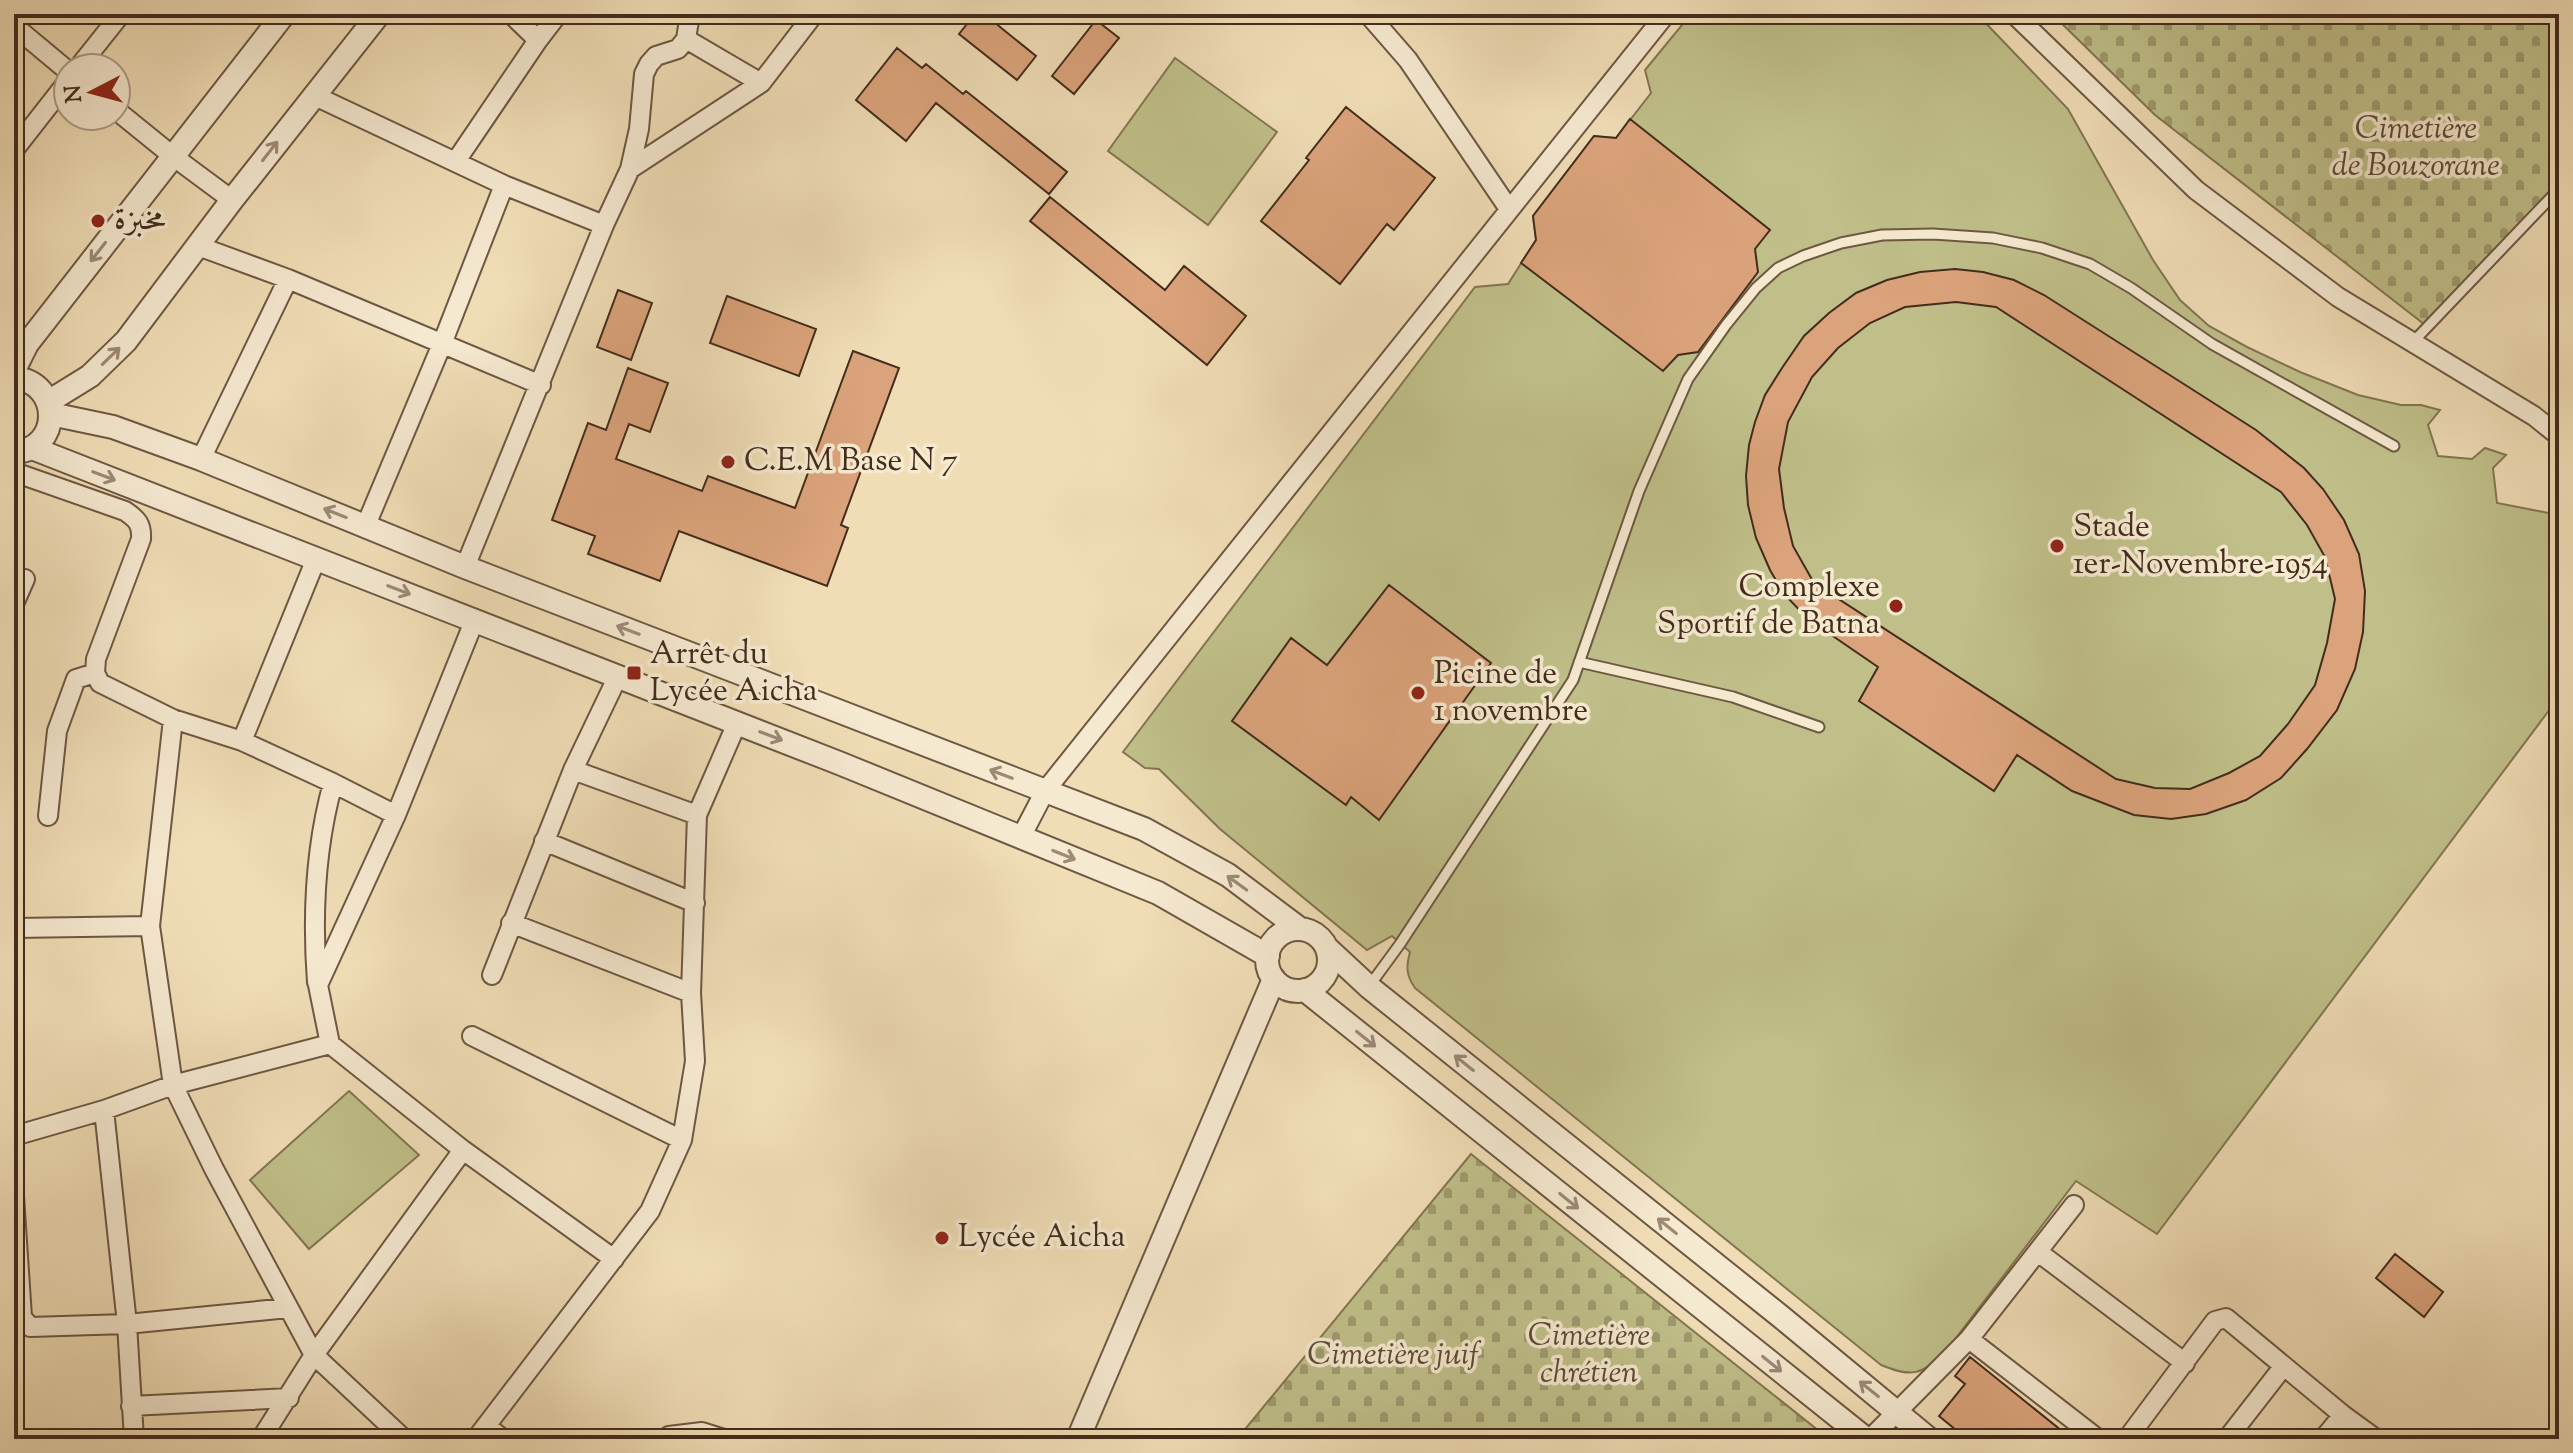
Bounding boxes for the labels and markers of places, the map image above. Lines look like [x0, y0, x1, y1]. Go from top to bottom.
place label: مخبزة [114, 198, 166, 244]
marker: مخبزة [89, 212, 107, 230]
place label: C.E.M Base N 7 [744, 439, 958, 485]
marker: C.E.M Base N 7 [719, 453, 737, 471]
place label: Stade 1er-Novembre-1954 [2073, 505, 2328, 588]
marker: Stade 1er-Novembre-1954 [2048, 537, 2066, 555]
place label: Complexe Sportif de Batna [1657, 565, 1880, 648]
marker: Complexe Sportif de Batna [1887, 597, 1905, 615]
place label: Arrêt du Lycée Aicha [650, 632, 818, 715]
place label: Picine de 1 novembre [1434, 652, 1588, 735]
marker: Arrêt du Lycée Aicha [625, 664, 643, 682]
marker: Picine de 1 novembre [1409, 684, 1427, 702]
place label: Lycée Aicha [958, 1215, 1126, 1261]
marker: Lycée Aicha [933, 1229, 951, 1247]

